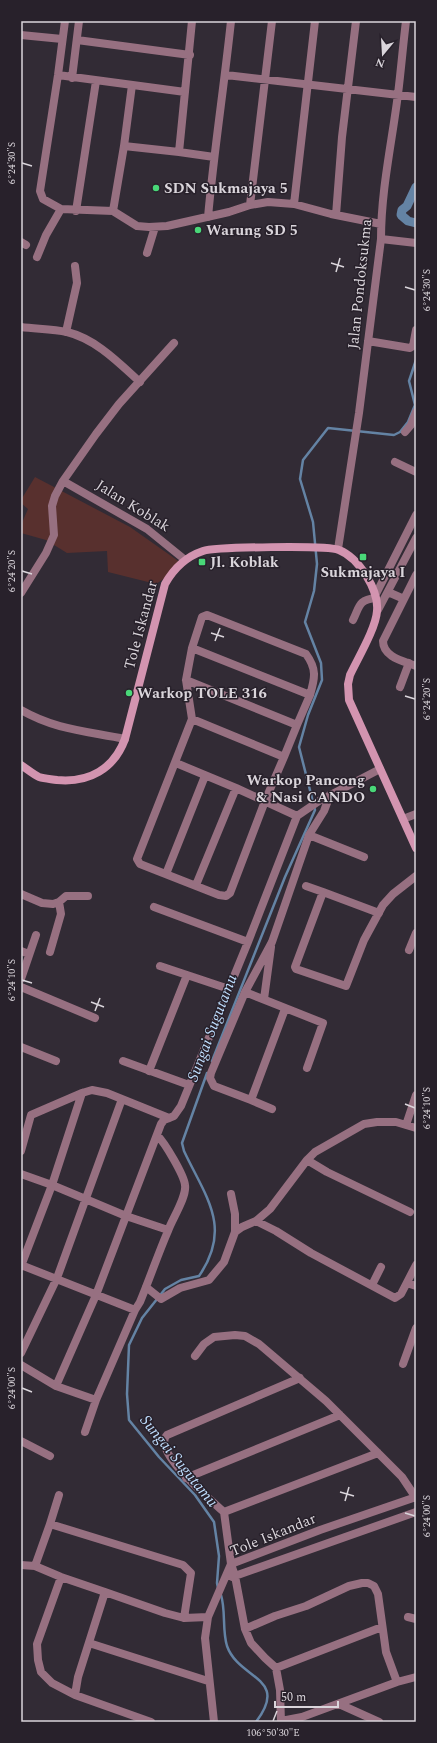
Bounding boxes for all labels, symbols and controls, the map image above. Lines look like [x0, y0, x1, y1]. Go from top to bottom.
north arrow [363, 34, 403, 74]
text: N [373, 54, 387, 73]
text: 6°24'30"S [4, 142, 20, 184]
place label: SDN Sukmajaya 5 [164, 177, 288, 200]
marker: SDN Sukmajaya 5 [151, 183, 161, 193]
street label: Jalan Pondoksukma [342, 217, 378, 350]
place label: Warung SD 5 [206, 219, 298, 242]
marker: Warung SD 5 [193, 225, 203, 235]
text: 6°24'30"S [419, 269, 435, 311]
street label: Jalan Koblak [91, 474, 175, 538]
text: 6°24'20"S [4, 550, 20, 592]
place label: Jl. Koblak [210, 551, 279, 574]
marker: Sukmajaya I [358, 552, 368, 562]
marker: Jl. Koblak [197, 557, 207, 567]
place label: Sukmajaya I [320, 561, 406, 584]
street label: Tole Iskandar [118, 578, 164, 672]
text: 6°24'20"S [419, 678, 435, 720]
place label: Warkop TOLE 316 [137, 682, 267, 705]
marker: Warkop TOLE 316 [124, 688, 134, 698]
place label: Warkop Pancong & Nasi CANDO [246, 769, 365, 809]
marker: Warkop Pancong & Nasi CANDO [368, 784, 378, 794]
text: 6°24'10"S [4, 959, 20, 1001]
water label: Sungai Sugutamu [181, 970, 244, 1085]
text: 6°24'10"S [419, 1087, 435, 1129]
text: 6°24'00"S [4, 1367, 20, 1409]
water label: Sungai Sugutamu [134, 1410, 224, 1513]
text: 6°24'00"S [419, 1495, 435, 1537]
street label: Tole Iskandar [226, 1507, 320, 1563]
scale bar [275, 1683, 338, 1709]
text: 50 m [281, 1688, 306, 1707]
text: 106°50'30"E [246, 1725, 300, 1741]

